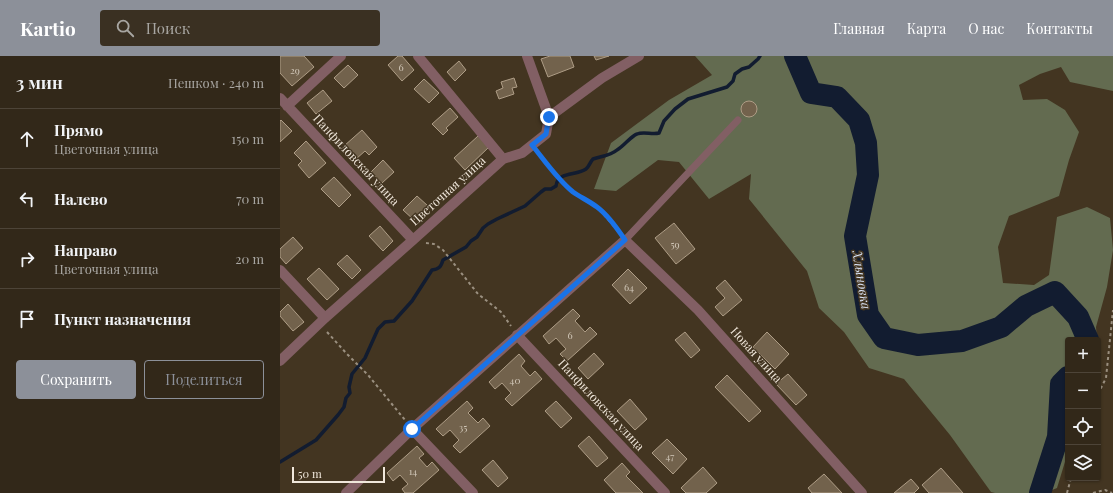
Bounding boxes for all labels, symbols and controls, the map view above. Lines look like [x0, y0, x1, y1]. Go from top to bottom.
search box [100, 10, 380, 46]
text: Kartio [20, 15, 76, 41]
icon: search [114, 17, 136, 39]
text: Поиск [146, 18, 190, 38]
text: Главная [833, 19, 885, 38]
text: Карта [907, 19, 946, 38]
text: О нас [968, 19, 1004, 38]
text: Контакты [1026, 19, 1093, 38]
house number: 6 [398, 60, 404, 74]
house number: 29 [290, 63, 300, 77]
text: 3 мин [16, 71, 63, 93]
text: Пешком · 240 m [168, 74, 264, 91]
route end [540, 108, 558, 126]
street label: Панфиловская улица [310, 110, 403, 209]
text: Прямо [54, 120, 103, 140]
icon: ahead [16, 128, 38, 150]
text: 150 m [231, 130, 264, 147]
text: Цветочная улица [54, 140, 159, 157]
street label: Цветочная улица [406, 152, 489, 228]
icon: left [16, 188, 38, 210]
text: Налево [54, 189, 107, 209]
text: 70 m [236, 190, 264, 207]
house number: 59 [670, 237, 680, 251]
text: Направо [54, 240, 117, 260]
icon: right [16, 248, 38, 270]
water label: Хлыновка [849, 248, 876, 311]
text: 20 m [235, 250, 264, 267]
text: Цветочная улица [54, 260, 159, 277]
house number: 64 [624, 280, 634, 294]
icon: arrive [16, 308, 38, 330]
text: Пункт назначения [54, 309, 191, 329]
street label: Новая улица [727, 323, 786, 386]
house number: 6 [567, 328, 573, 342]
map controls [1065, 337, 1101, 481]
button: + [1065, 337, 1101, 373]
street label: Панфиловская улица [555, 355, 648, 454]
button: Сохранить [16, 360, 136, 399]
button: Поделиться [144, 360, 264, 399]
house number: 40 [510, 373, 520, 387]
button: − [1065, 373, 1101, 409]
button: locate [1065, 409, 1101, 445]
route start [403, 420, 421, 438]
house number: 35 [459, 420, 467, 434]
button: layers [1065, 445, 1101, 481]
house number: 47 [666, 449, 674, 463]
house number: 14 [409, 464, 417, 478]
scale bar [292, 465, 385, 484]
text: 50 m [298, 466, 322, 481]

